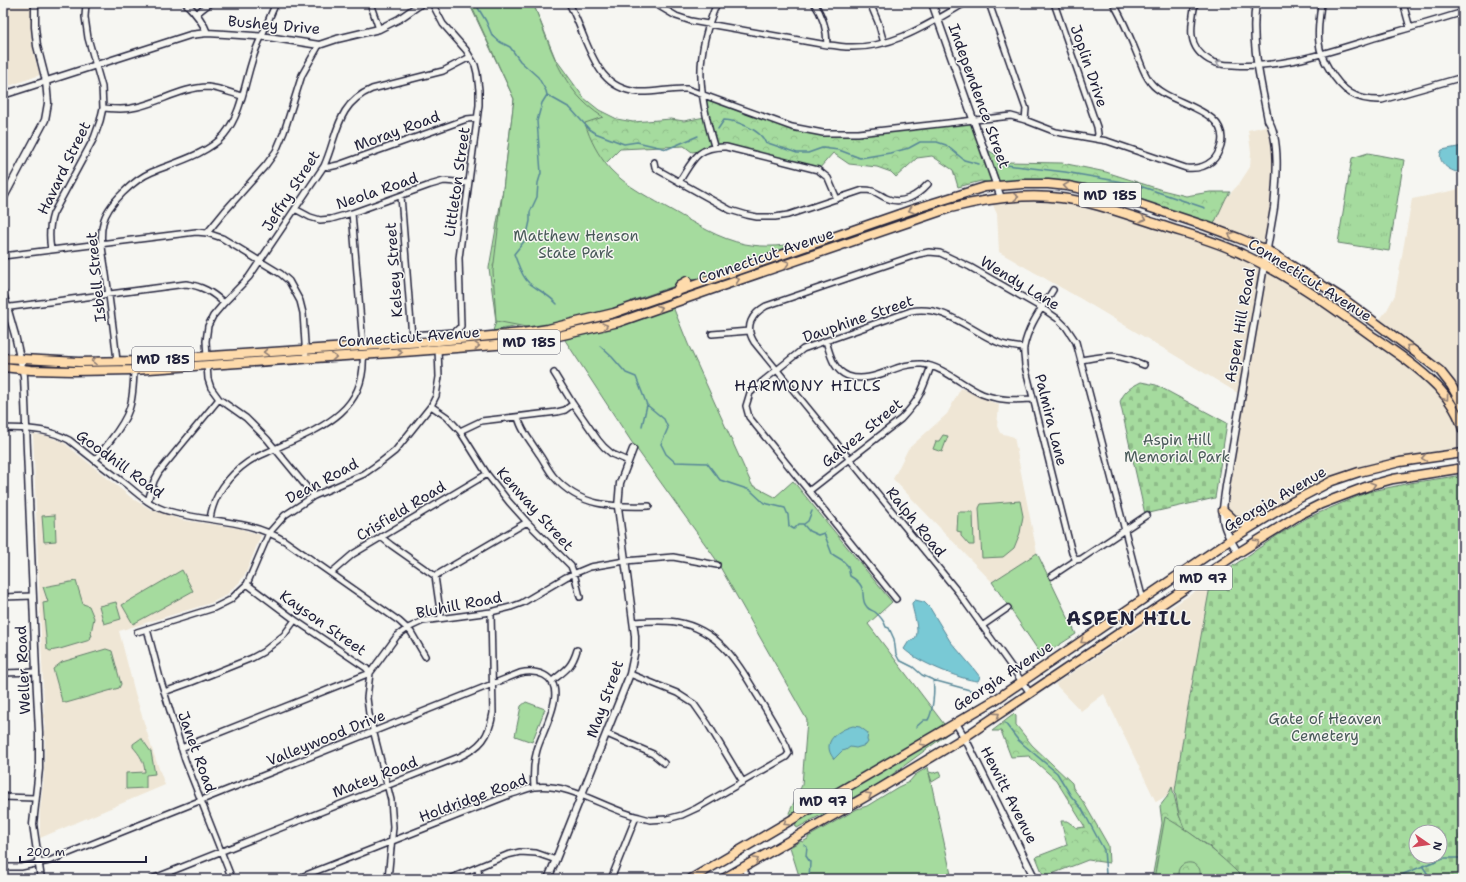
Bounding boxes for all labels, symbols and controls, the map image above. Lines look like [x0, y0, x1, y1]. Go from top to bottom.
street label: Bushey Drive [227, 11, 321, 39]
street label: Independence Street [944, 21, 1014, 171]
street label: Joplin Drive [1066, 22, 1112, 110]
one-way arrow [1216, 59, 1223, 68]
street label: Moray Road [351, 106, 443, 156]
street label: Havard Street [33, 118, 95, 218]
street label: Littleton Street [439, 126, 475, 238]
street label: Jeffry Street [257, 147, 325, 235]
street label: Neola Road [333, 168, 421, 214]
one-way arrow [1063, 182, 1069, 191]
road number: MD 185 [1079, 183, 1141, 207]
one-way arrow [1013, 193, 1019, 201]
one-way arrow [907, 206, 914, 214]
one-way arrow [1139, 215, 1146, 223]
street label: Kelsey Street [381, 222, 407, 318]
street label: Connecticut Avenue [695, 223, 837, 289]
park label: Matthew Henson State Park [513, 226, 639, 263]
street label: Isbell Street [81, 231, 111, 323]
one-way arrow [1227, 231, 1234, 239]
street label: Connecticut Avenue [1244, 234, 1376, 326]
street label: Wendy Lane [977, 251, 1063, 315]
one-way arrow [784, 260, 791, 268]
street label: Aspen Hill Road [1220, 266, 1260, 384]
one-way arrow [734, 276, 741, 285]
street label: Dauphine Street [800, 291, 916, 347]
one-way arrow [656, 304, 663, 312]
street label: Connecticut Avenue [337, 322, 481, 352]
one-way arrow [601, 322, 608, 331]
road number: MD 185 [498, 330, 560, 354]
one-way arrow [474, 342, 480, 351]
one-way arrow [1406, 344, 1413, 351]
road number: MD 185 [132, 347, 194, 371]
one-way arrow [263, 348, 269, 357]
one-way arrow [397, 348, 403, 357]
one-way arrow [331, 352, 337, 361]
one-way arrow [91, 357, 97, 366]
street label: Palmira Lane [1030, 372, 1072, 468]
district label: HARMONY HILLS [734, 375, 882, 396]
one-way arrow [1441, 393, 1448, 400]
street label: Galvez Street [817, 394, 907, 472]
street label: Goodhill Road [72, 425, 168, 503]
park label: Aspin Hill Memorial Park [1124, 430, 1230, 467]
street label: Dean Road [282, 453, 362, 508]
one-way arrow [1421, 453, 1427, 462]
street label: Georgia Avenue [1220, 461, 1330, 537]
street label: Kenway Street [492, 463, 578, 555]
street label: Crisfield Road [353, 476, 450, 546]
one-way arrow [1369, 481, 1376, 490]
street label: Ralph Road [882, 483, 951, 561]
one-way arrow [1253, 539, 1260, 546]
road number: MD 97 [1174, 566, 1232, 590]
street label: Kayson Street [276, 586, 370, 660]
street label: Bluhill Road [414, 587, 504, 623]
district label: ASPEN HILL [1066, 606, 1192, 631]
street label: Weller Road [11, 624, 35, 715]
street label: Georgia Avenue [949, 636, 1057, 716]
one-way arrow [1080, 636, 1087, 643]
street label: May Street [582, 657, 628, 741]
street label: Valleywood Drive [264, 705, 388, 771]
street label: Janet Road [173, 709, 221, 796]
park label: Gate of Heaven Cemetery [1268, 709, 1382, 746]
one-way arrow [993, 712, 1000, 720]
one-way arrow [919, 739, 927, 746]
street label: Hewitt Avenue [976, 743, 1042, 847]
street label: Matey Road [330, 751, 421, 802]
street label: Holdridge Road [416, 769, 530, 827]
road number: MD 97 [794, 789, 852, 813]
one-way arrow [865, 792, 872, 799]
one-way arrow [783, 818, 790, 826]
north arrow [1408, 824, 1448, 864]
scale bar [20, 838, 146, 864]
text: N [1429, 840, 1446, 852]
text: 200 m [26, 844, 65, 860]
one-way arrow [752, 857, 760, 864]

